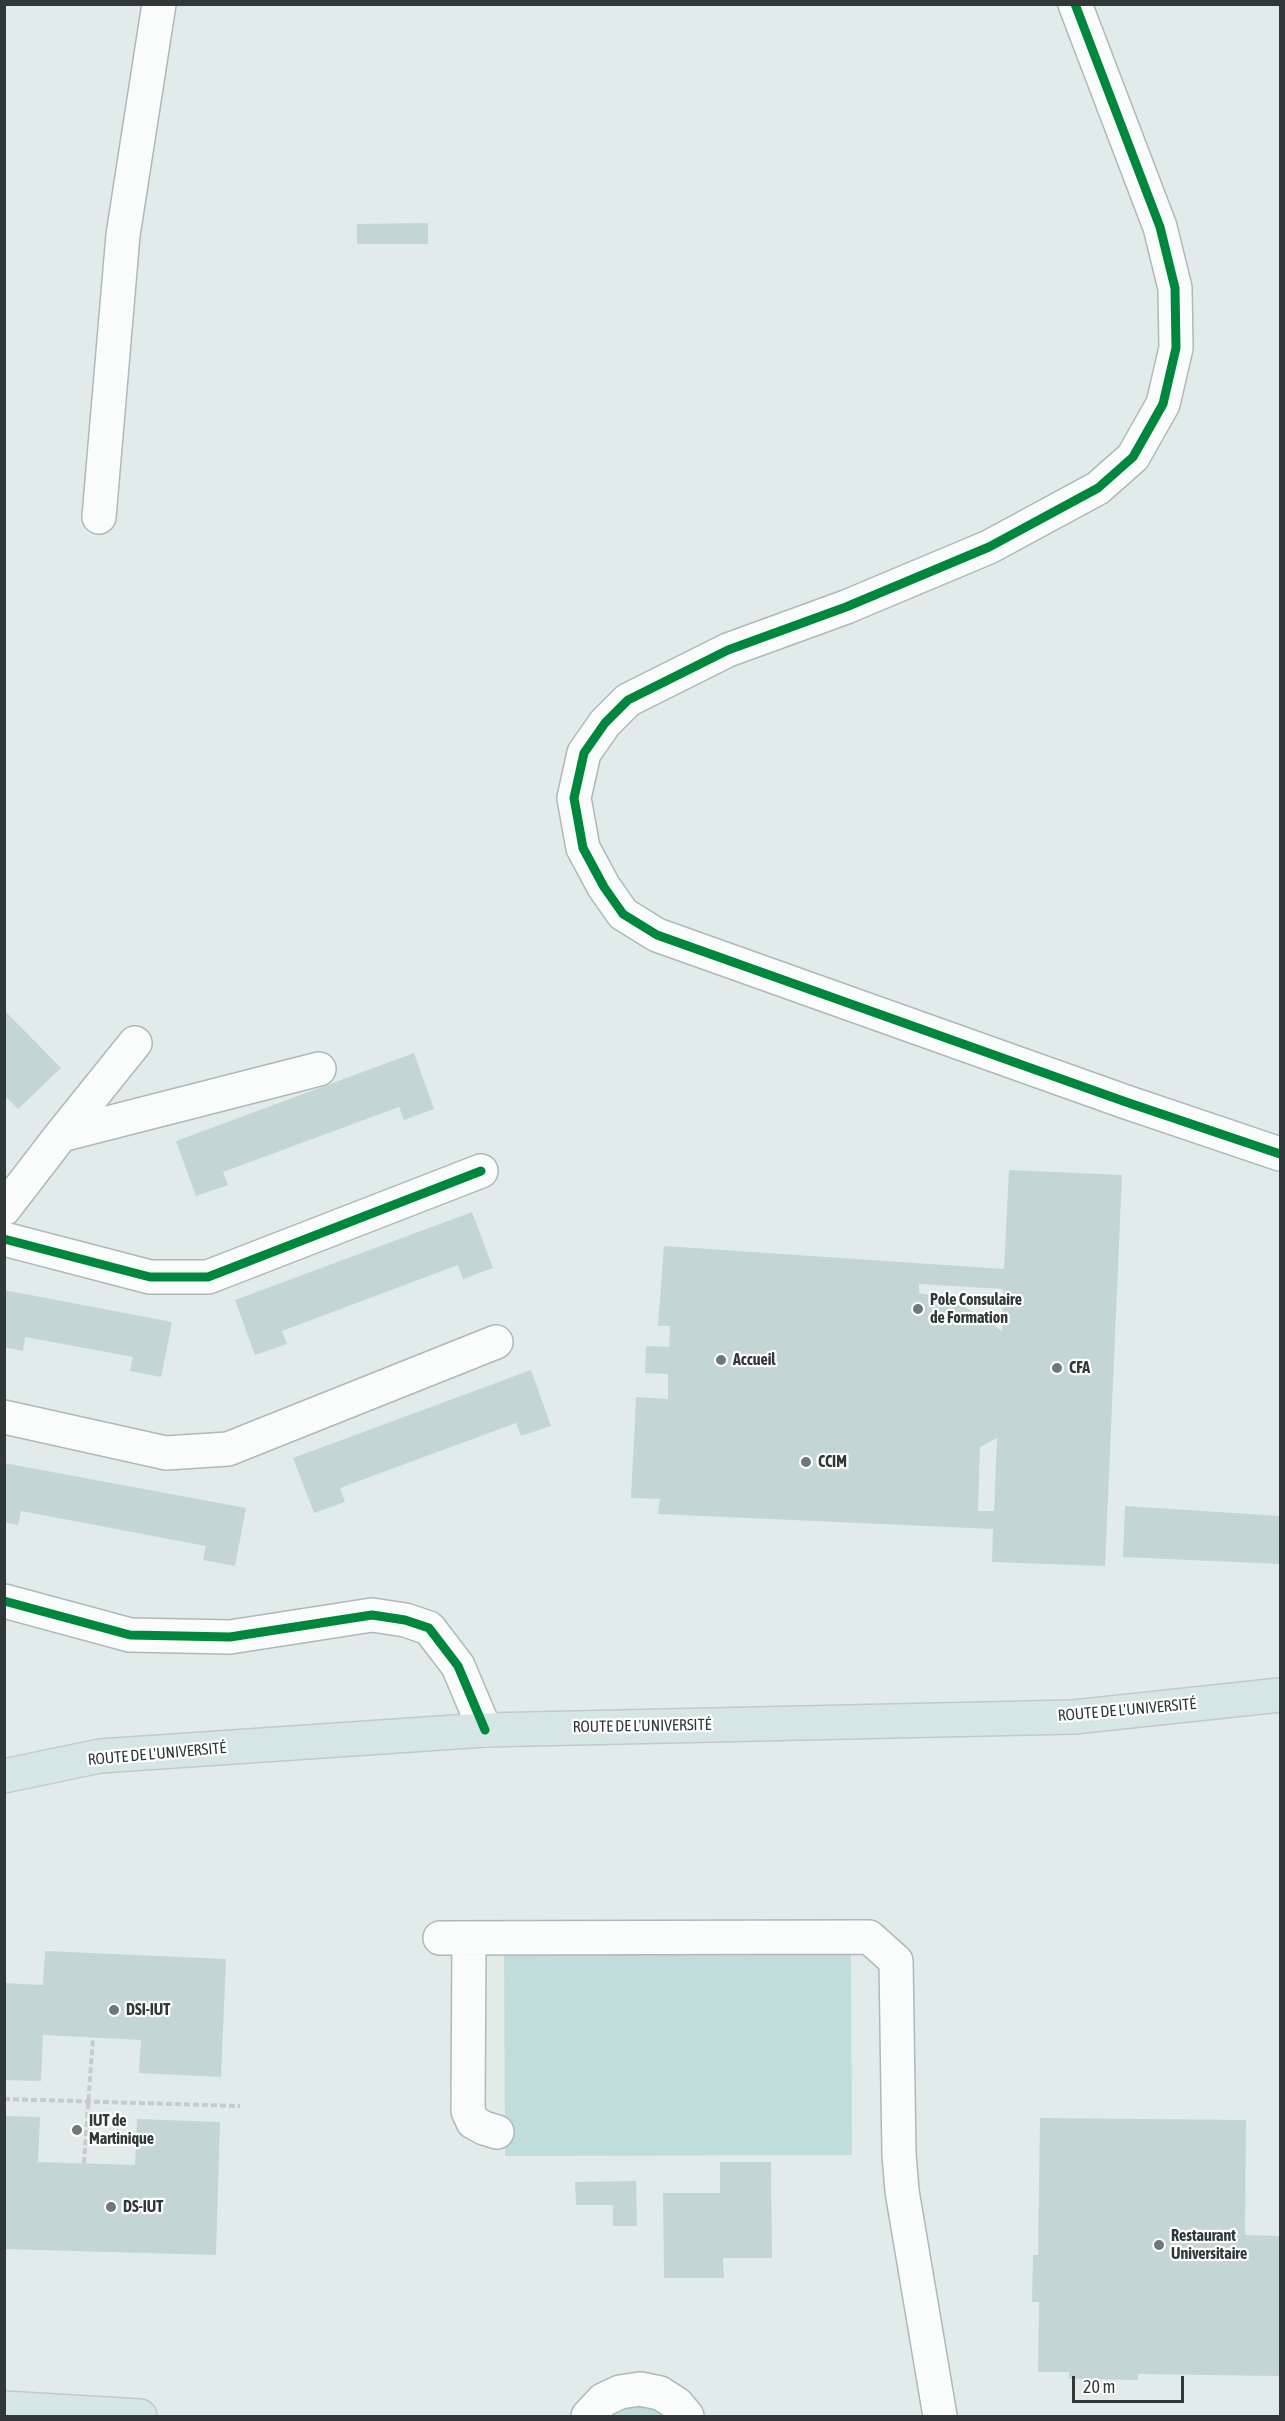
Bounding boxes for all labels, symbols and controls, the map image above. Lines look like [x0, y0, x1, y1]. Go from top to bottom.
place label: Pole Consulaire de Formation [930, 1290, 1022, 1328]
marker: Pole Consulaire de Formation [911, 1302, 925, 1316]
place label: Accueil [733, 1350, 776, 1370]
marker: Accueil [714, 1353, 728, 1367]
place label: CFA [1069, 1358, 1090, 1378]
marker: CFA [1050, 1361, 1064, 1375]
place label: CCIM [818, 1452, 847, 1472]
marker: CCIM [799, 1455, 813, 1469]
street label: ROUTE DE L'UNIVERSITÉ [1057, 1694, 1197, 1726]
street label: ROUTE DE L'UNIVERSITÉ [572, 1715, 712, 1737]
street label: ROUTE DE L'UNIVERSITÉ [87, 1738, 227, 1770]
place label: DSI-IUT [126, 2000, 170, 2020]
marker: DSI-IUT [107, 2003, 121, 2017]
place label: IUT de Martinique [89, 2111, 154, 2149]
marker: IUT de Martinique [70, 2123, 84, 2137]
place label: DS-IUT [123, 2197, 163, 2217]
marker: DS-IUT [104, 2200, 118, 2214]
place label: Restaurant Universitaire [1171, 2226, 1247, 2264]
marker: Restaurant Universitaire [1152, 2238, 1166, 2252]
scale bar [1075, 2364, 1188, 2402]
text: 20 m [1083, 2376, 1115, 2397]

